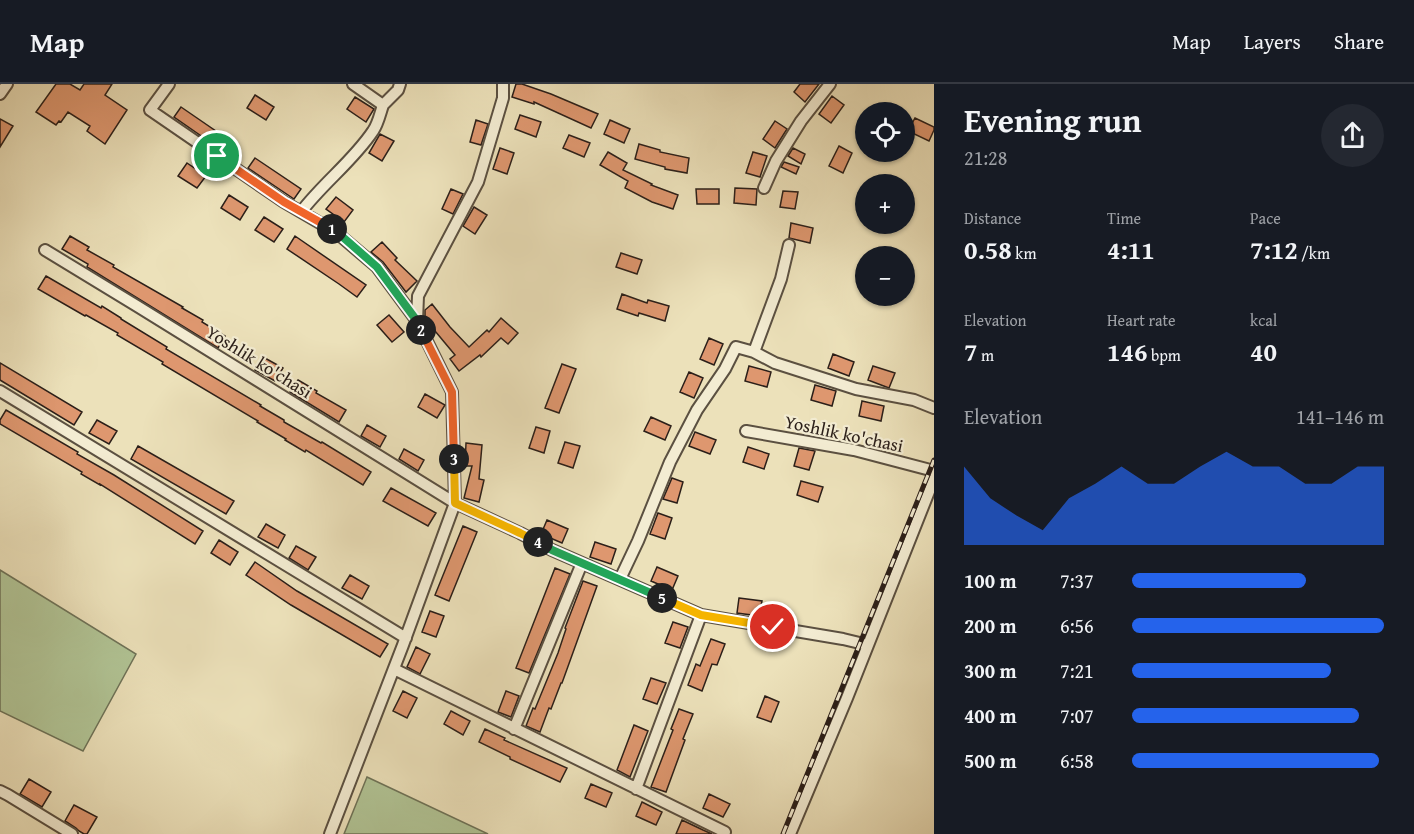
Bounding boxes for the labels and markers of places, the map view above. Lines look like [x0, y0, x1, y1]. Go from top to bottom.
pin [191, 130, 242, 181]
pin: 1 [317, 214, 347, 244]
pin: 2 [406, 315, 436, 345]
pin: 3 [439, 444, 469, 474]
pin: 4 [523, 527, 553, 557]
pin: 5 [647, 583, 677, 613]
pin [747, 601, 798, 652]

